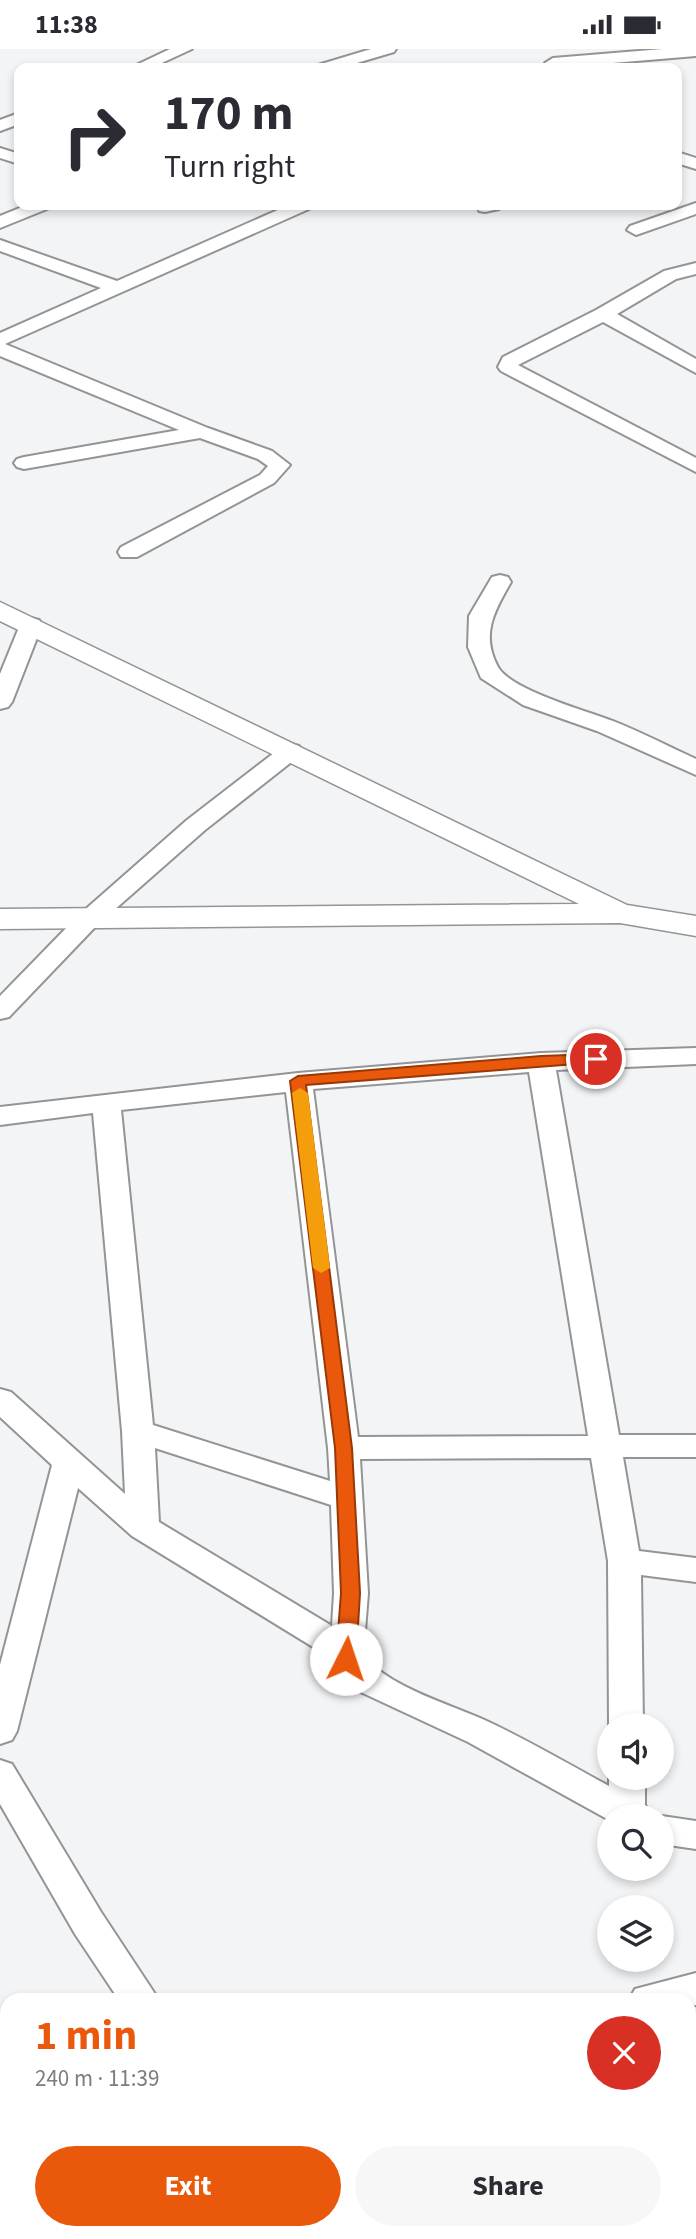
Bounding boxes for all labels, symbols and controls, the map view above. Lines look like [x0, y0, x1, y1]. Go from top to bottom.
text: 11:38 [35, 6, 98, 43]
text: 170 m [164, 79, 293, 149]
icon: right [49, 91, 140, 182]
text: Turn right [164, 144, 295, 190]
pin [566, 1029, 626, 1089]
icon: arrive [577, 1040, 615, 1078]
position arrow [309, 1622, 383, 1696]
map controls [597, 1713, 674, 1972]
button: sound [597, 1713, 674, 1790]
button: search [597, 1804, 674, 1881]
button: layers [597, 1895, 674, 1972]
text: 1 min [35, 2006, 137, 2066]
button: close [587, 2016, 661, 2090]
text: 240 m · 11:39 [35, 2062, 159, 2095]
button: Exit [35, 2146, 341, 2226]
button: Share [355, 2146, 661, 2226]

